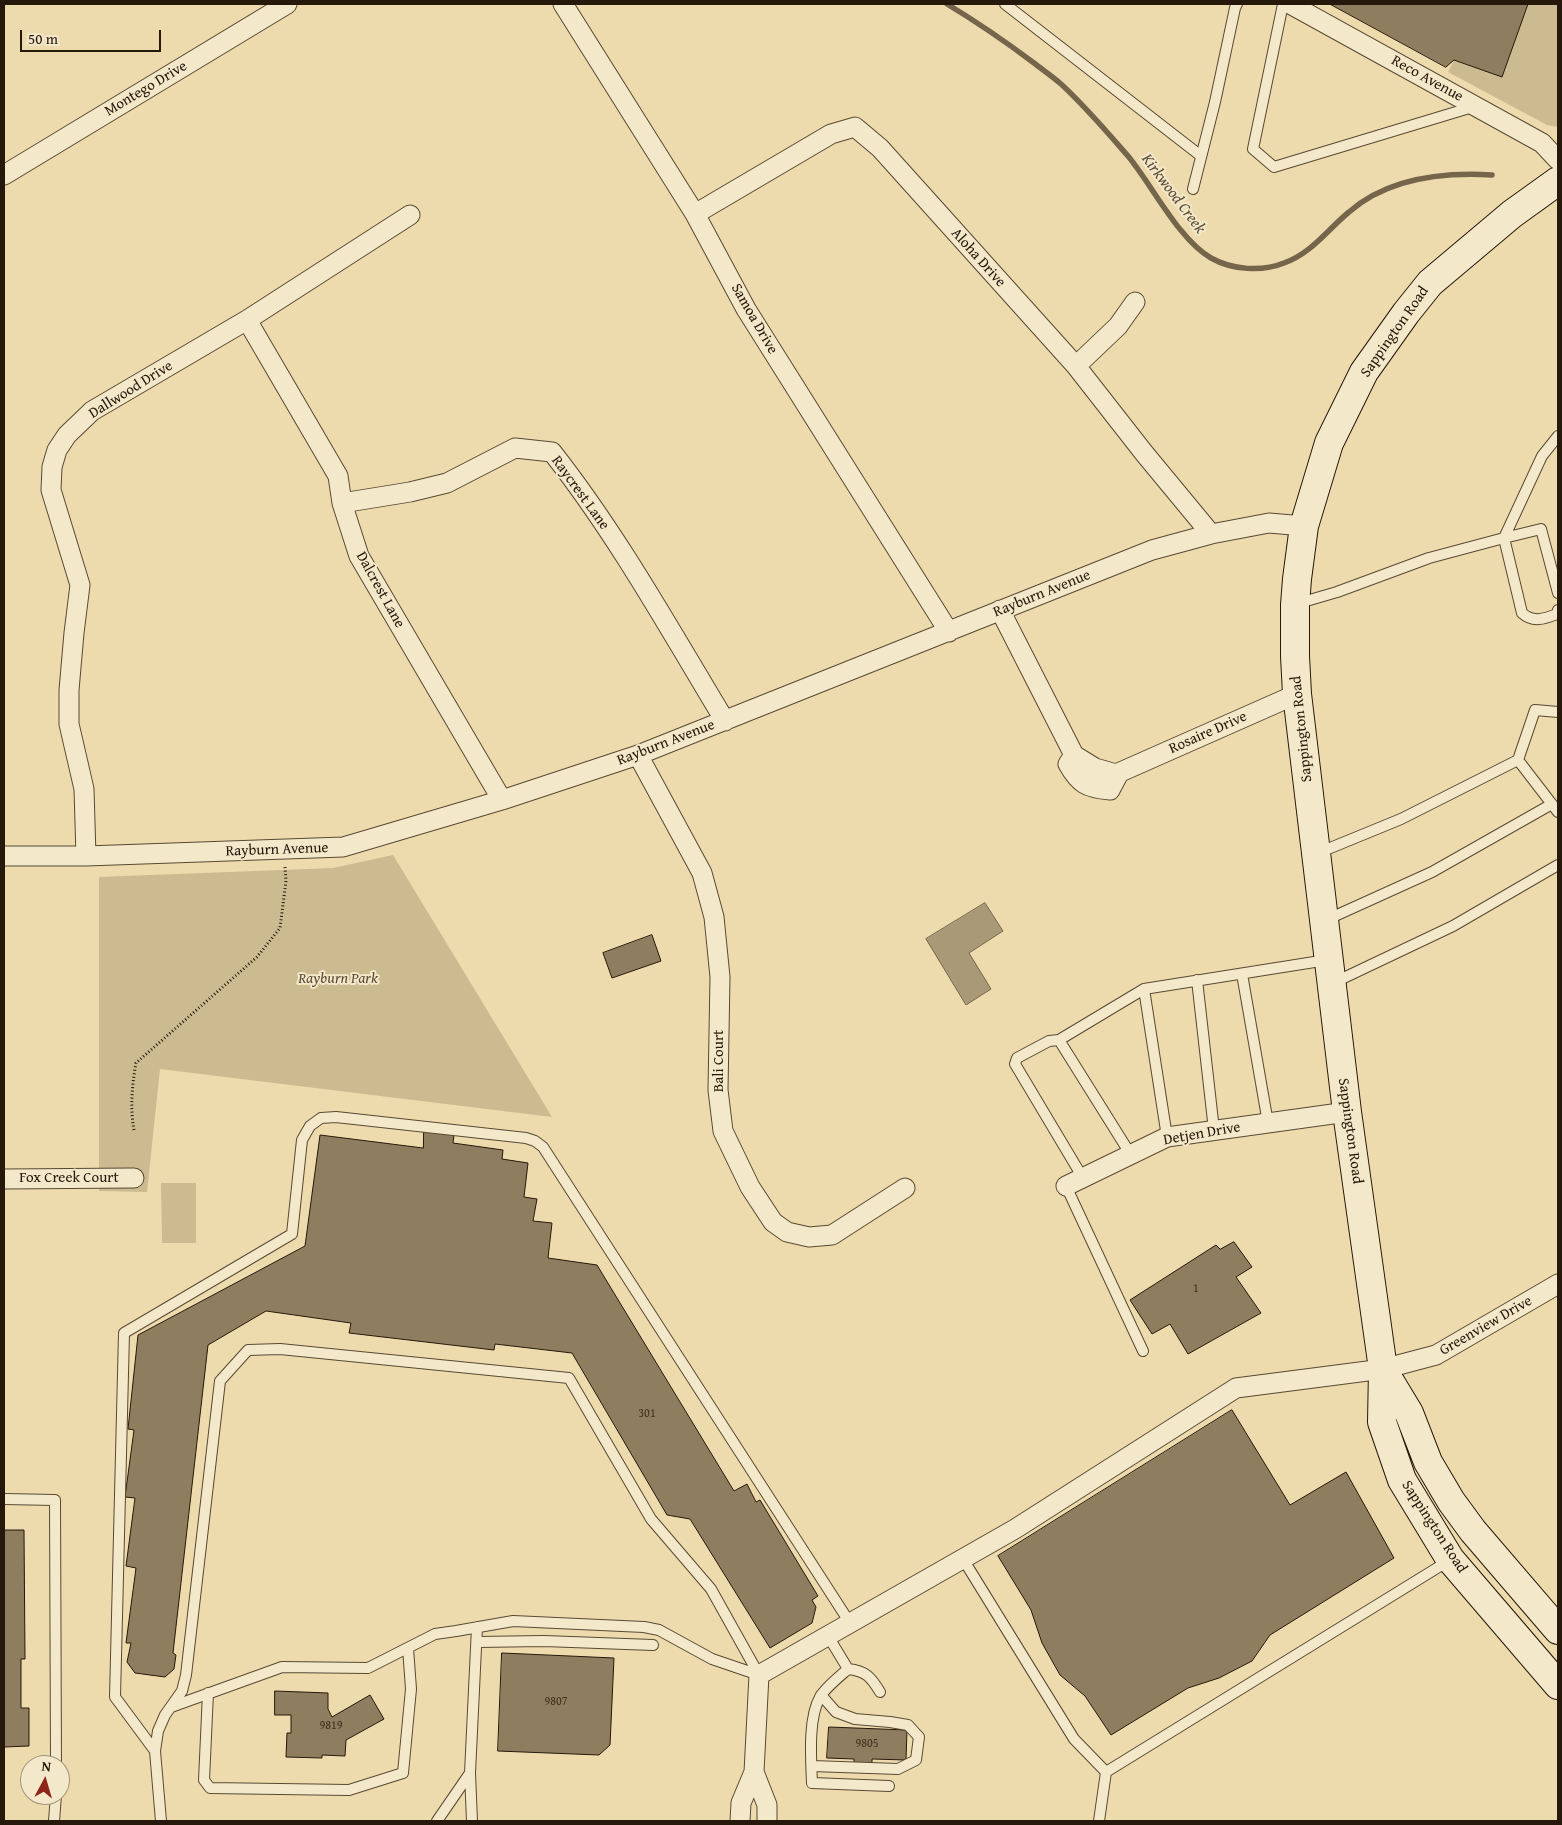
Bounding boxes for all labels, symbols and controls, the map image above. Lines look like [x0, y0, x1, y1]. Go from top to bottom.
scale bar [22, 20, 164, 52]
text: 50 m [28, 28, 58, 49]
street label: Reco Avenue [1388, 52, 1466, 106]
street label: Montego Drive [102, 57, 190, 121]
water label: Kirkwood Creek [1137, 150, 1209, 238]
street label: Aloha Drive [947, 225, 1009, 291]
street label: Samoa Drive [727, 281, 781, 357]
street label: Sappington Road [1357, 283, 1433, 381]
street label: Dallwood Drive [86, 357, 176, 423]
street label: Raycrest Lane [547, 452, 613, 534]
street label: Dalcrest Lane [352, 549, 408, 631]
street label: Rayburn Avenue [991, 566, 1093, 622]
street label: Sappington Road [1287, 675, 1317, 783]
street label: Rosaire Drive [1166, 708, 1250, 758]
street label: Rayburn Avenue [615, 716, 717, 770]
street label: Rayburn Avenue [225, 839, 329, 861]
park label: Rayburn Park [298, 970, 378, 988]
street label: Bali Court [710, 1030, 728, 1092]
street label: Sappington Road [1334, 1077, 1366, 1185]
street label: Detjen Drive [1162, 1118, 1242, 1150]
street label: Fox Creek Court [19, 1169, 119, 1187]
house number: 1 [1193, 1282, 1199, 1296]
street label: Greenview Drive [1437, 1292, 1535, 1360]
house number: 301 [638, 1407, 656, 1421]
street label: Sappington Road [1397, 1477, 1471, 1577]
house number: 9807 [544, 1695, 568, 1709]
house number: 9819 [319, 1719, 343, 1733]
house number: 9805 [855, 1737, 879, 1751]
north arrow [20, 1755, 70, 1805]
text: N [41, 1756, 52, 1777]

